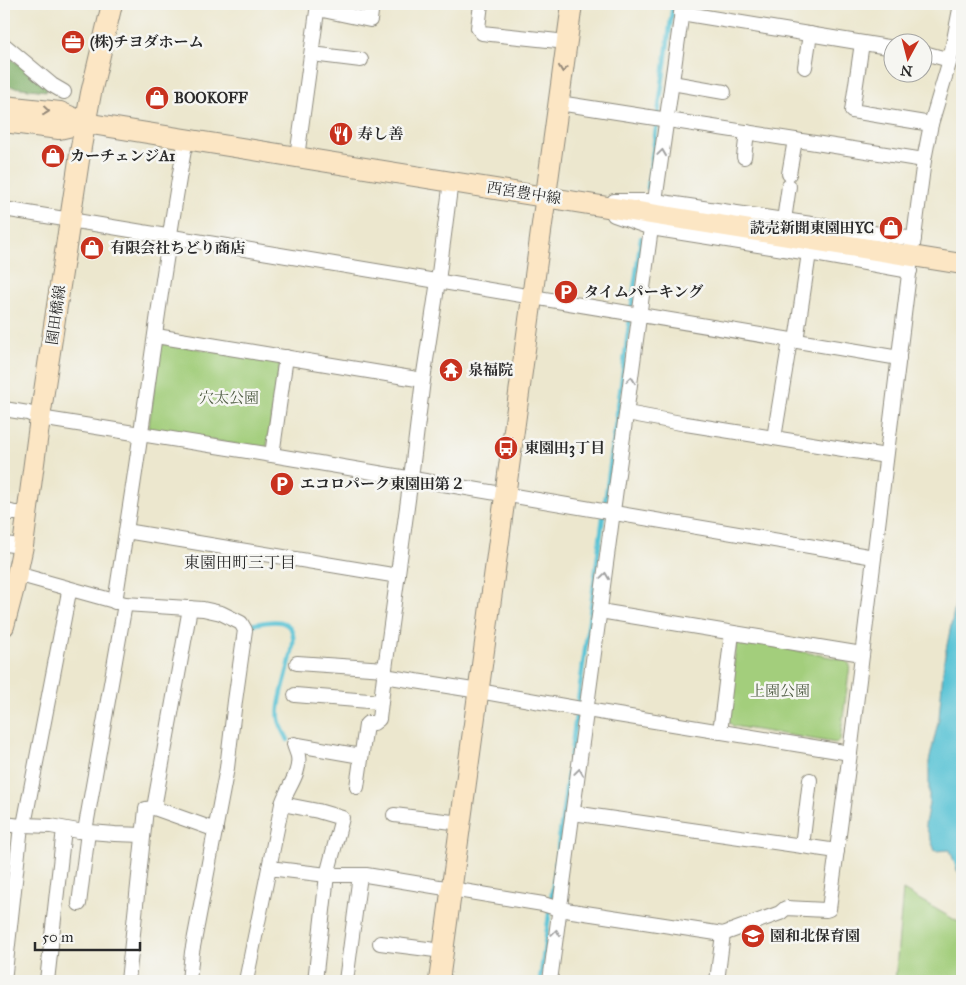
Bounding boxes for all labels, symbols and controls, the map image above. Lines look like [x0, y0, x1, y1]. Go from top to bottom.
office icon: (株)チヨダホーム [60, 29, 86, 55]
north arrow [884, 32, 934, 82]
place label: (株)チヨダホーム [90, 33, 203, 52]
text: N [899, 61, 913, 80]
one-way arrow [558, 66, 569, 74]
shop icon: BOOKOFF [144, 85, 170, 111]
place label: BOOKOFF [174, 89, 248, 107]
one-way arrow [42, 105, 50, 116]
restaurant icon: 寿し善 [328, 121, 354, 147]
place label: 寿し善 [358, 125, 403, 143]
shop icon: カーチェンジA1 [40, 143, 66, 169]
place label: カーチェンジA1 [70, 147, 175, 165]
one-way arrow [656, 148, 666, 157]
street label: 西宮豊中線 [486, 178, 562, 208]
shop icon: 読売新聞東園田YC [878, 215, 904, 241]
place label: 読売新聞東園田YC [750, 219, 874, 237]
shop icon: 有限会社ちどり商店 [79, 235, 105, 261]
place label: 有限会社ちどり商店 [110, 239, 245, 257]
parking icon: タイムパーキング [553, 279, 579, 305]
place label: タイムパーキング [584, 283, 703, 301]
street label: 園田橋線 [43, 284, 69, 346]
temple icon: 泉福院 [438, 357, 464, 383]
place label: 泉福院 [468, 361, 513, 379]
one-way arrow [625, 376, 636, 384]
park label: 穴太公園 [199, 389, 259, 407]
bus stop icon: 東園田3丁目 [493, 435, 519, 461]
place label: 東園田3丁目 [524, 439, 605, 458]
parking icon: エコロパーク東園田第２ [269, 471, 295, 497]
place label: エコロパーク東園田第２ [300, 475, 465, 493]
district label: 東園田町三丁目 [184, 553, 296, 572]
one-way arrow [599, 572, 609, 581]
park label: 上園公園 [750, 682, 810, 700]
one-way arrow [573, 768, 583, 776]
scale bar [35, 920, 140, 952]
school or university icon: 園和北保育園 [740, 923, 766, 949]
place label: 園和北保育園 [770, 927, 860, 945]
text: 50 m [42, 928, 74, 946]
one-way arrow [550, 929, 561, 937]

